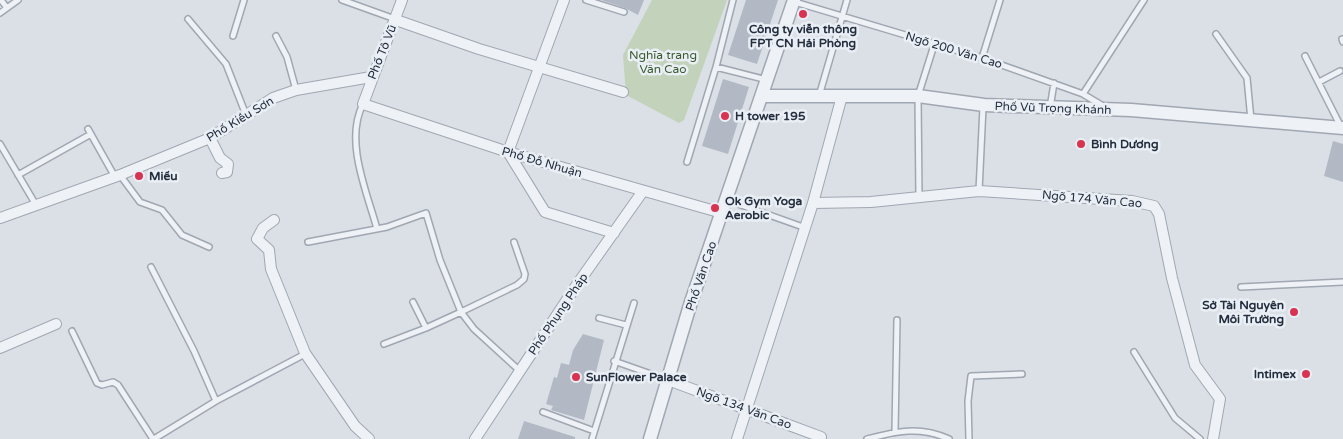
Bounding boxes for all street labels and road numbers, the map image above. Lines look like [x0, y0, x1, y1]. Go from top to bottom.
street label: Phố Tô Vũ [365, 23, 399, 81]
street label: Ngõ 200 Văn Cao [904, 29, 1004, 71]
street label: Phố Kiều Sơn [204, 93, 276, 145]
street label: Phố Vũ Trọng Khánh [994, 99, 1112, 117]
street label: Phố Đỗ Nhuận [500, 144, 584, 180]
street label: Ngõ 174 Văn Cao [1041, 188, 1143, 210]
street label: Phố Văn Cao [683, 239, 719, 313]
street label: Phố Phụng Pháp [525, 270, 591, 358]
street label: Ngõ 134 Văn Cao [694, 384, 794, 432]

